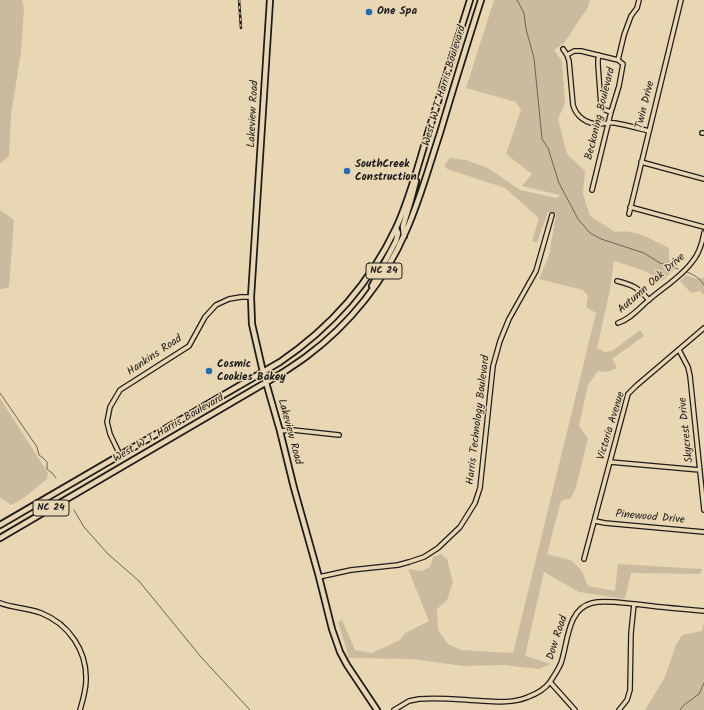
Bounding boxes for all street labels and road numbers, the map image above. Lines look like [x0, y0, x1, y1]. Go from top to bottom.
street label: West W T Harris Boulevard [420, 24, 470, 148]
street label: Beckoning Boulevard [583, 66, 619, 162]
street label: Lakeview Road [246, 80, 262, 148]
street label: Twin Drive [634, 80, 658, 130]
street label: Autumn Oak Drive [616, 251, 688, 317]
road number: NC 24 [366, 263, 402, 279]
street label: Hankins Road [125, 333, 185, 379]
street label: Harris Technology Boulevard [465, 355, 493, 485]
street label: Victoria Avenue [595, 390, 629, 462]
street label: West W T Harris Boulevard [111, 392, 227, 466]
street label: Skycrest Drive [677, 397, 697, 463]
street label: Lakeview Road [274, 398, 304, 466]
road number: NC 24 [33, 500, 69, 516]
street label: Pinewood Drive [615, 508, 685, 528]
street label: Dow Road [545, 614, 571, 662]

